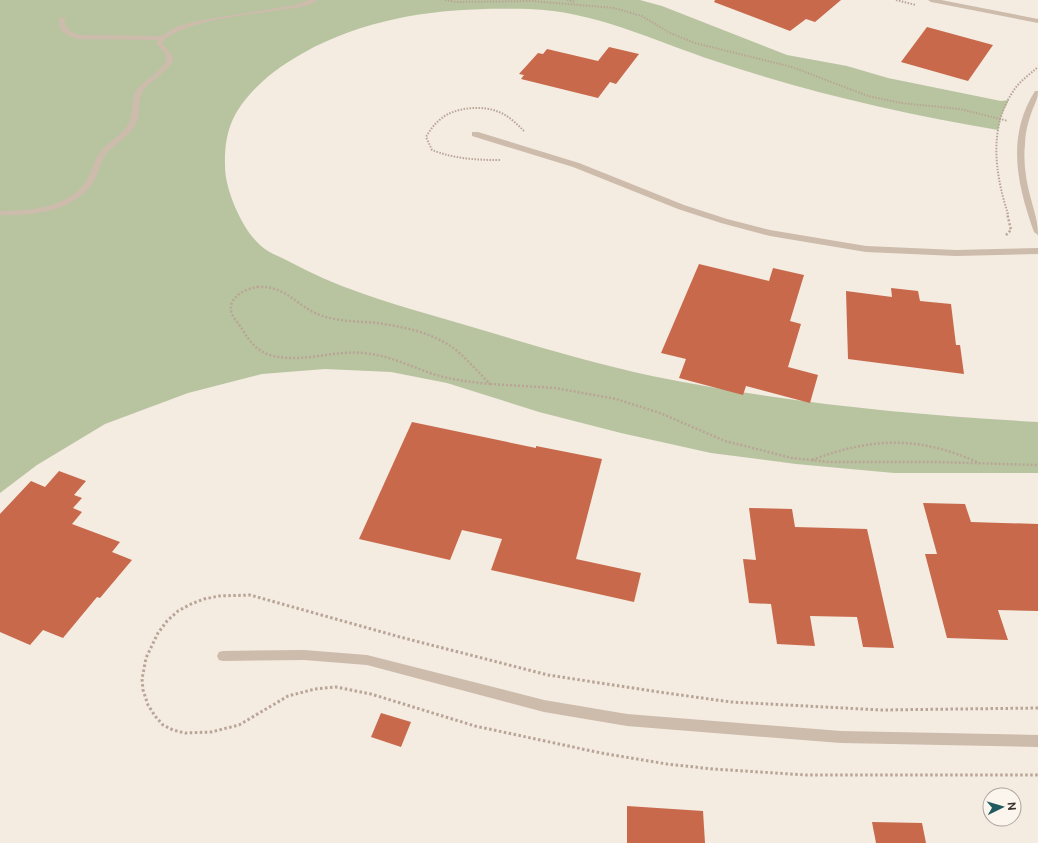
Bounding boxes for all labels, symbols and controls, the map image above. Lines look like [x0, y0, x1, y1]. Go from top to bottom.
north arrow [982, 787, 1022, 827]
text: N [1006, 801, 1018, 811]

